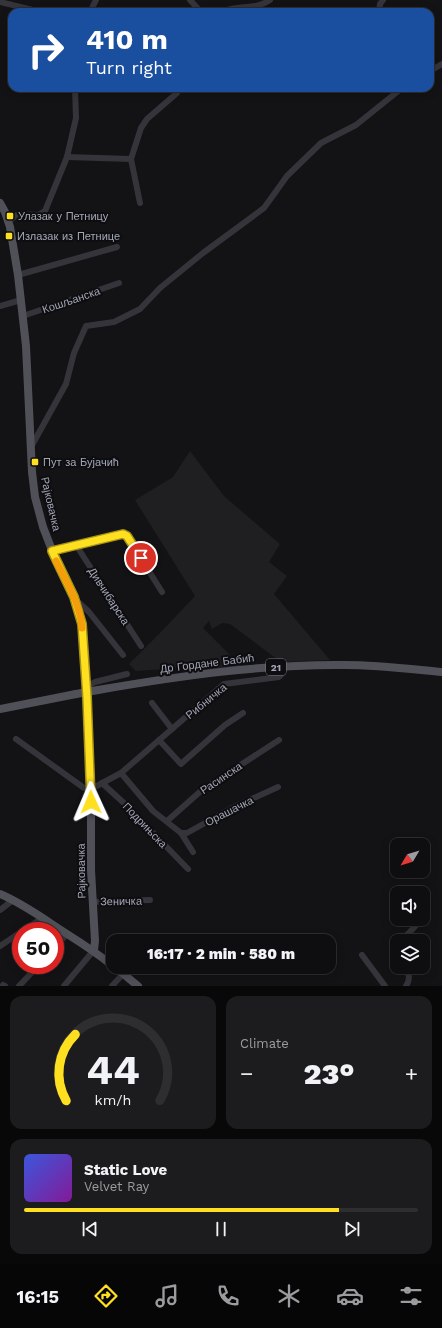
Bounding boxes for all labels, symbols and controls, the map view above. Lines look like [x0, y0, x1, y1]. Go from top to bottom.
text: 410 m [86, 23, 168, 56]
icon: right [20, 24, 72, 76]
text: Turn right [86, 57, 172, 78]
place label: Улазак у Петницу [18, 210, 109, 223]
marker: Улазак у Петницу [5, 211, 15, 221]
place label: Излазак из Петнице [17, 230, 120, 243]
marker: Излазак из Петнице [4, 231, 14, 241]
street label: Кошљанска [41, 284, 103, 316]
place label: Пут за Бујачић [43, 456, 119, 469]
marker: Пут за Бујачић [30, 457, 40, 467]
street label: Рајковачка [38, 476, 63, 533]
pin [124, 541, 158, 575]
icon: arrive [130, 547, 152, 569]
street label: Дивчибарска [85, 565, 132, 628]
street label: Др Гордане Бабић [159, 651, 255, 676]
road number: 21 [266, 659, 286, 675]
street label: Рибничка [183, 680, 230, 722]
street label: Расинска [198, 759, 245, 797]
position arrow [70, 781, 112, 823]
street label: Орашачка [203, 793, 256, 829]
street label: Подрињска [120, 800, 170, 851]
north arrow [390, 838, 430, 878]
map controls [390, 838, 430, 974]
street label: Рајковачка [75, 842, 88, 899]
button: sound [390, 886, 430, 926]
street label: Зеничка [100, 895, 143, 908]
speed limit sign: 50 [12, 922, 64, 974]
button: layers [390, 934, 430, 974]
text: 16:17 · 2 min · 580 m [147, 945, 295, 963]
text: Climate [240, 1036, 289, 1051]
text: 44 [86, 1044, 140, 1093]
text: 23° [303, 1056, 355, 1091]
text: − [240, 1061, 253, 1086]
text: + [405, 1061, 418, 1086]
text: km/h [95, 1091, 131, 1107]
text: Static Love [84, 1161, 167, 1179]
text: Velvet Ray [84, 1179, 149, 1194]
icon: previous [79, 1218, 101, 1240]
icon: pause [210, 1218, 232, 1240]
icon: next [341, 1218, 363, 1240]
icon: directions [92, 1282, 120, 1310]
icon: music [153, 1282, 181, 1310]
icon: phone [214, 1282, 242, 1310]
icon: climate [275, 1282, 303, 1310]
icon: car [336, 1282, 364, 1310]
icon: filters [397, 1282, 425, 1310]
text: 16:15 [17, 1286, 59, 1307]

